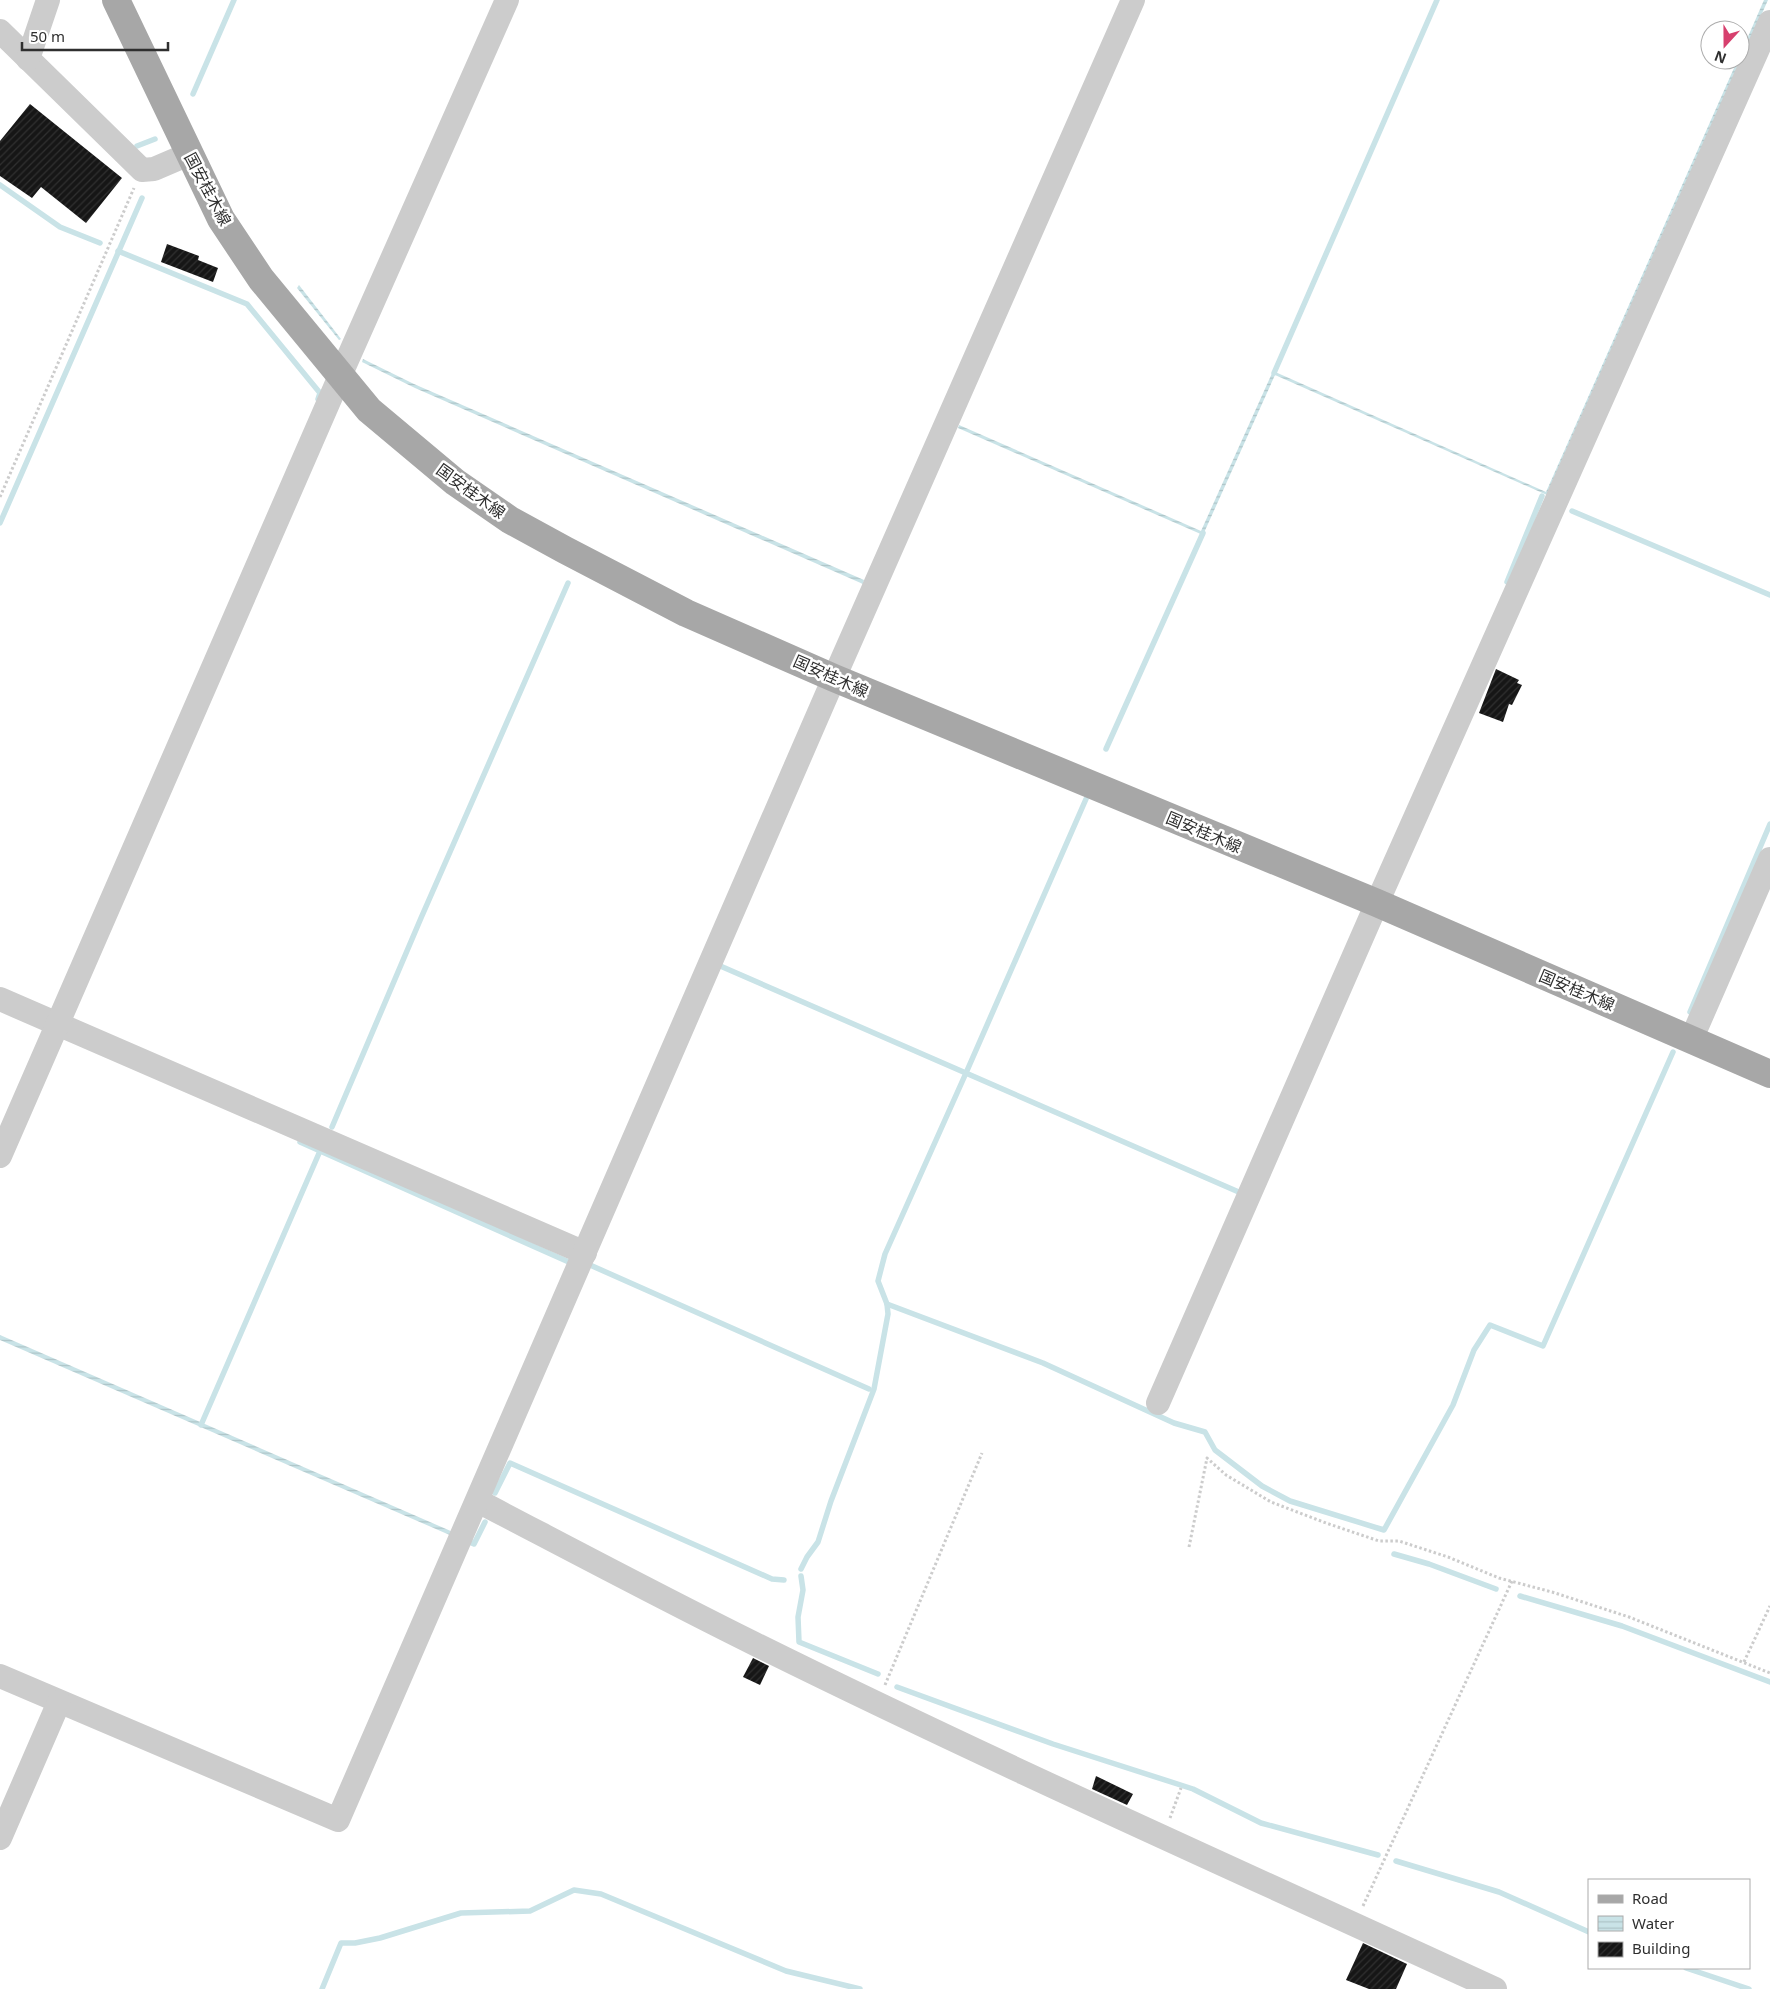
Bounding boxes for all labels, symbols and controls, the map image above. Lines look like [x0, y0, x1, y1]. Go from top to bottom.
scale bar [22, 20, 169, 52]
north arrow [1700, 20, 1750, 70]
text: 50 m [30, 26, 65, 46]
text: N [1711, 47, 1729, 69]
street label: 国安桂木線 [180, 149, 236, 229]
street label: 国安桂木線 [432, 459, 510, 523]
street label: 国安桂木線 [790, 650, 872, 702]
street label: 国安桂木線 [1163, 806, 1245, 858]
street label: 国安桂木線 [1536, 964, 1618, 1016]
legend [1588, 1879, 1750, 1969]
text: Road [1632, 1888, 1668, 1908]
text: Water [1632, 1913, 1674, 1933]
text: Building [1632, 1938, 1690, 1958]

